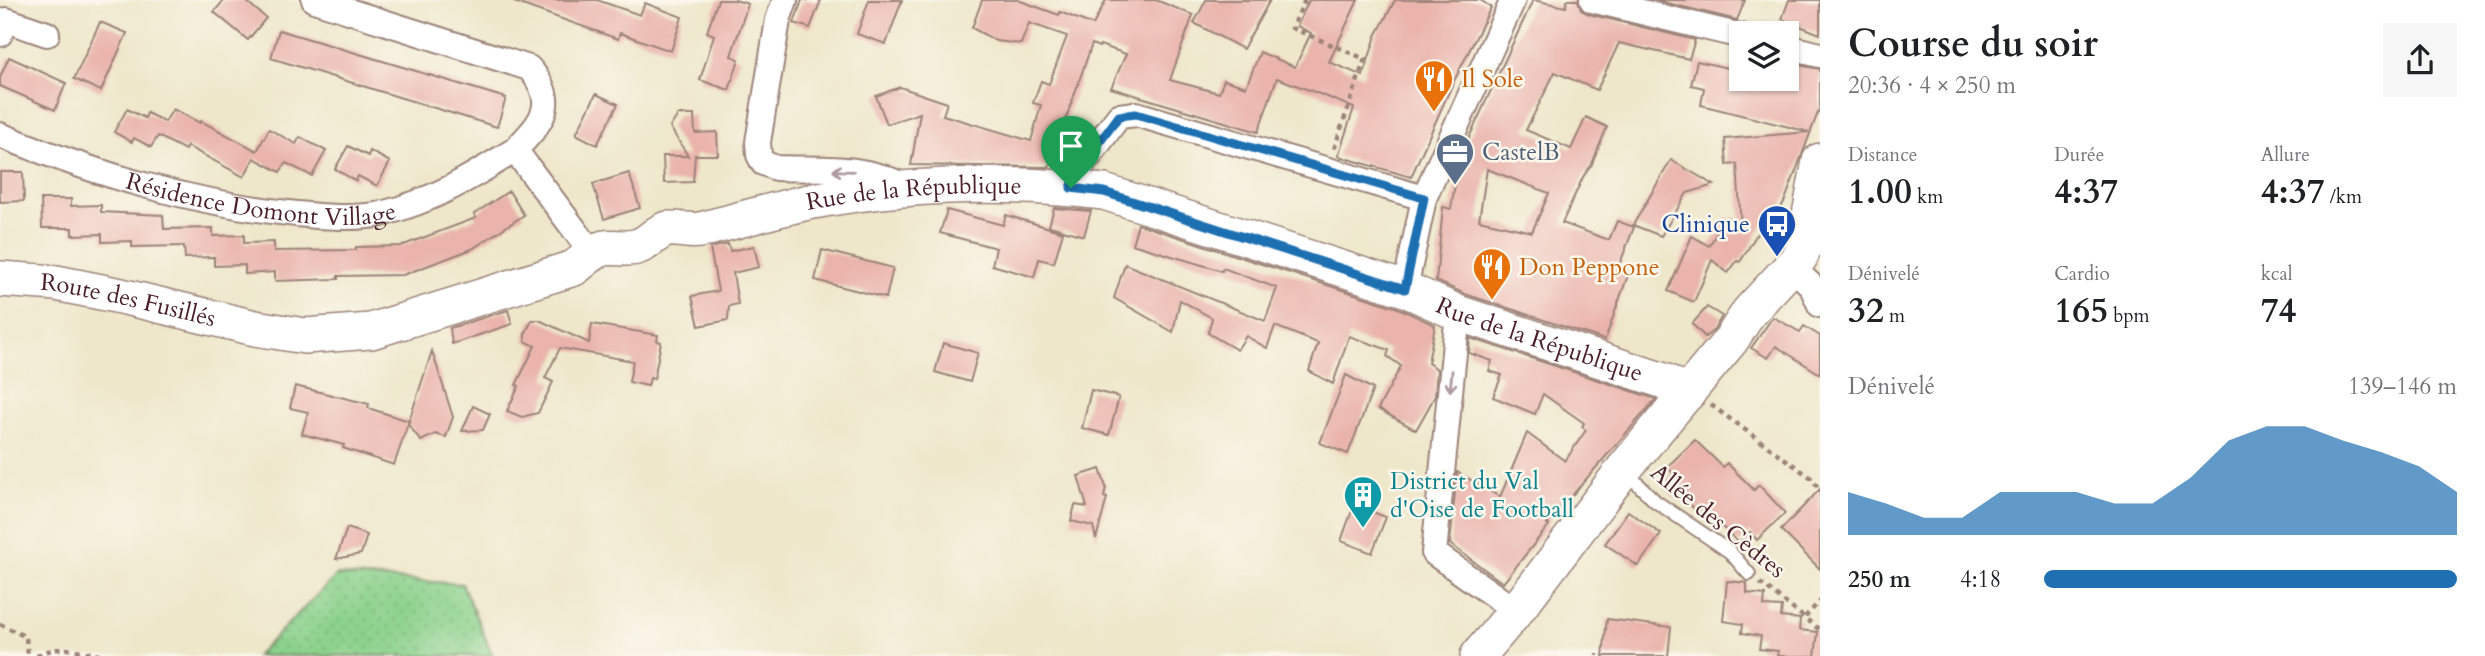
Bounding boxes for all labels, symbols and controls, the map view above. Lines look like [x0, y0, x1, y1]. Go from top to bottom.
text: Course du soir [1848, 18, 2098, 70]
map controls [1729, 21, 1799, 91]
button: layers [1729, 21, 1799, 91]
button: share [2383, 23, 2457, 97]
restaurant icon: Il Sole [1413, 58, 1455, 113]
place label: Il Sole [1461, 63, 1524, 96]
text: 20:36 · 4 × 250 m [1848, 70, 2016, 101]
pin [1041, 116, 1101, 188]
icon: arrive [1052, 127, 1090, 165]
office icon: CastelB [1434, 131, 1476, 186]
place label: CastelB [1482, 136, 1560, 169]
text: Distance [1848, 142, 1917, 168]
text: Durée [2054, 142, 2104, 168]
text: Allure [2261, 142, 2310, 168]
street label: Résidence Domont Village [122, 164, 400, 234]
one-way arrow [832, 164, 855, 177]
text: 1.00 [1848, 168, 1912, 216]
text: 4:37 [2054, 168, 2118, 216]
text: 4:37 [2261, 168, 2325, 216]
street label: Rue de la République [803, 169, 1022, 218]
text: km [1912, 184, 1943, 210]
text: /km [2325, 184, 2362, 210]
bus stop icon: Clinique [1756, 203, 1798, 258]
place label: Clinique [1661, 208, 1750, 241]
restaurant icon: Don Peppone [1471, 246, 1513, 301]
place label: Don Peppone [1519, 251, 1660, 284]
text: Dénivelé [1848, 261, 1920, 287]
text: Cardio [2054, 261, 2110, 287]
text: kcal [2261, 261, 2293, 287]
street label: Route des Fusillés [39, 265, 219, 335]
text: 32 [1848, 287, 1884, 335]
text: 165 [2054, 287, 2108, 335]
text: 74 [2261, 287, 2297, 335]
street label: Rue de la République [1431, 289, 1647, 389]
text: m [1884, 303, 1905, 329]
text: bpm [2108, 303, 2150, 329]
one-way arrow [1444, 369, 1457, 392]
text: Dénivelé [1848, 371, 1935, 402]
text: 139–146 m [2348, 371, 2457, 402]
street label: Allée des Cèdres [1643, 456, 1793, 586]
place label: District du Val d'Oise de Football [1390, 465, 1574, 526]
building icon: District du Val d'Oise de Football [1342, 474, 1384, 529]
text: 250 m [1848, 564, 1911, 595]
text: 4:18 [1960, 564, 2001, 595]

